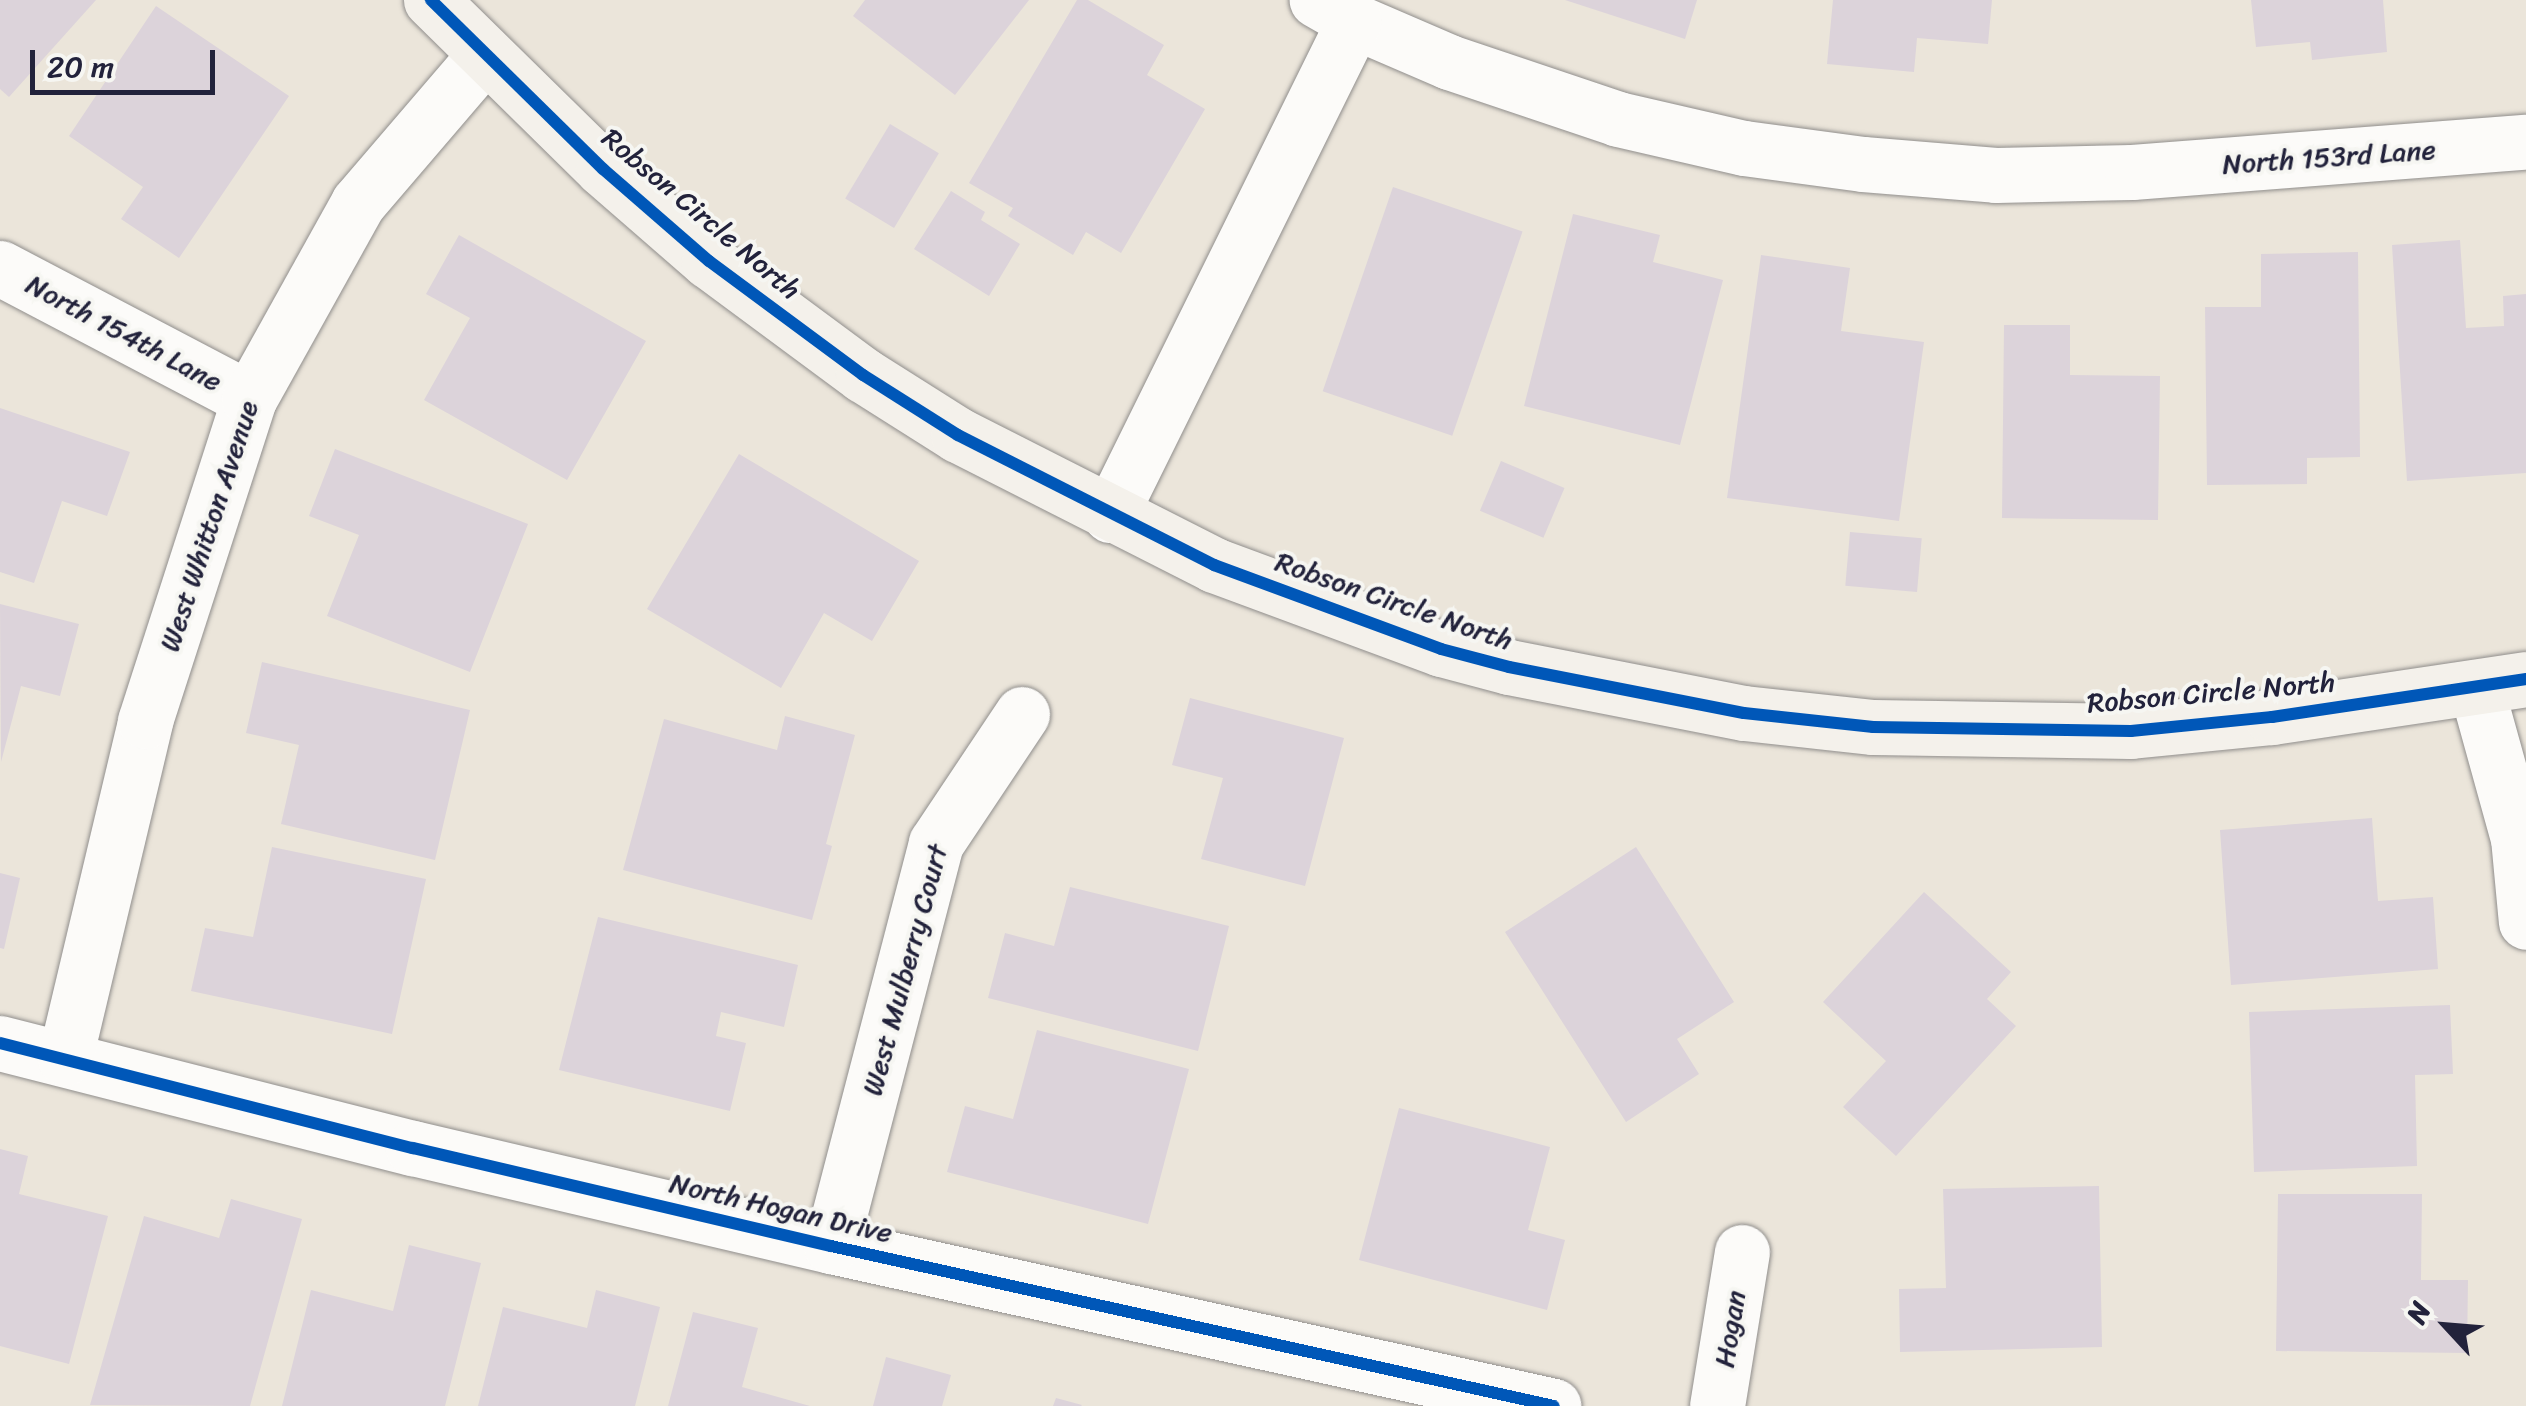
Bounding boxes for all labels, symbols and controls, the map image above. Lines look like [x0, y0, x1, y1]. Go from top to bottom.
scale bar [35, 30, 220, 92]
text: 20 m [47, 40, 114, 94]
street label: Robson Circle North [595, 121, 807, 307]
street label: North 153rd Lane [2221, 133, 2437, 181]
street label: North 154th Lane [20, 267, 228, 399]
street label: West Whitton Avenue [153, 396, 265, 656]
street label: Robson Circle North [1271, 545, 1517, 657]
street label: Robson Circle North [2086, 665, 2336, 721]
street label: West Mulberry Court [855, 841, 955, 1099]
street label: North Hogan Drive [666, 1166, 896, 1250]
north arrow [2396, 1276, 2496, 1376]
street label: Hogan [1707, 1288, 1753, 1370]
text: N [2392, 1293, 2445, 1332]

